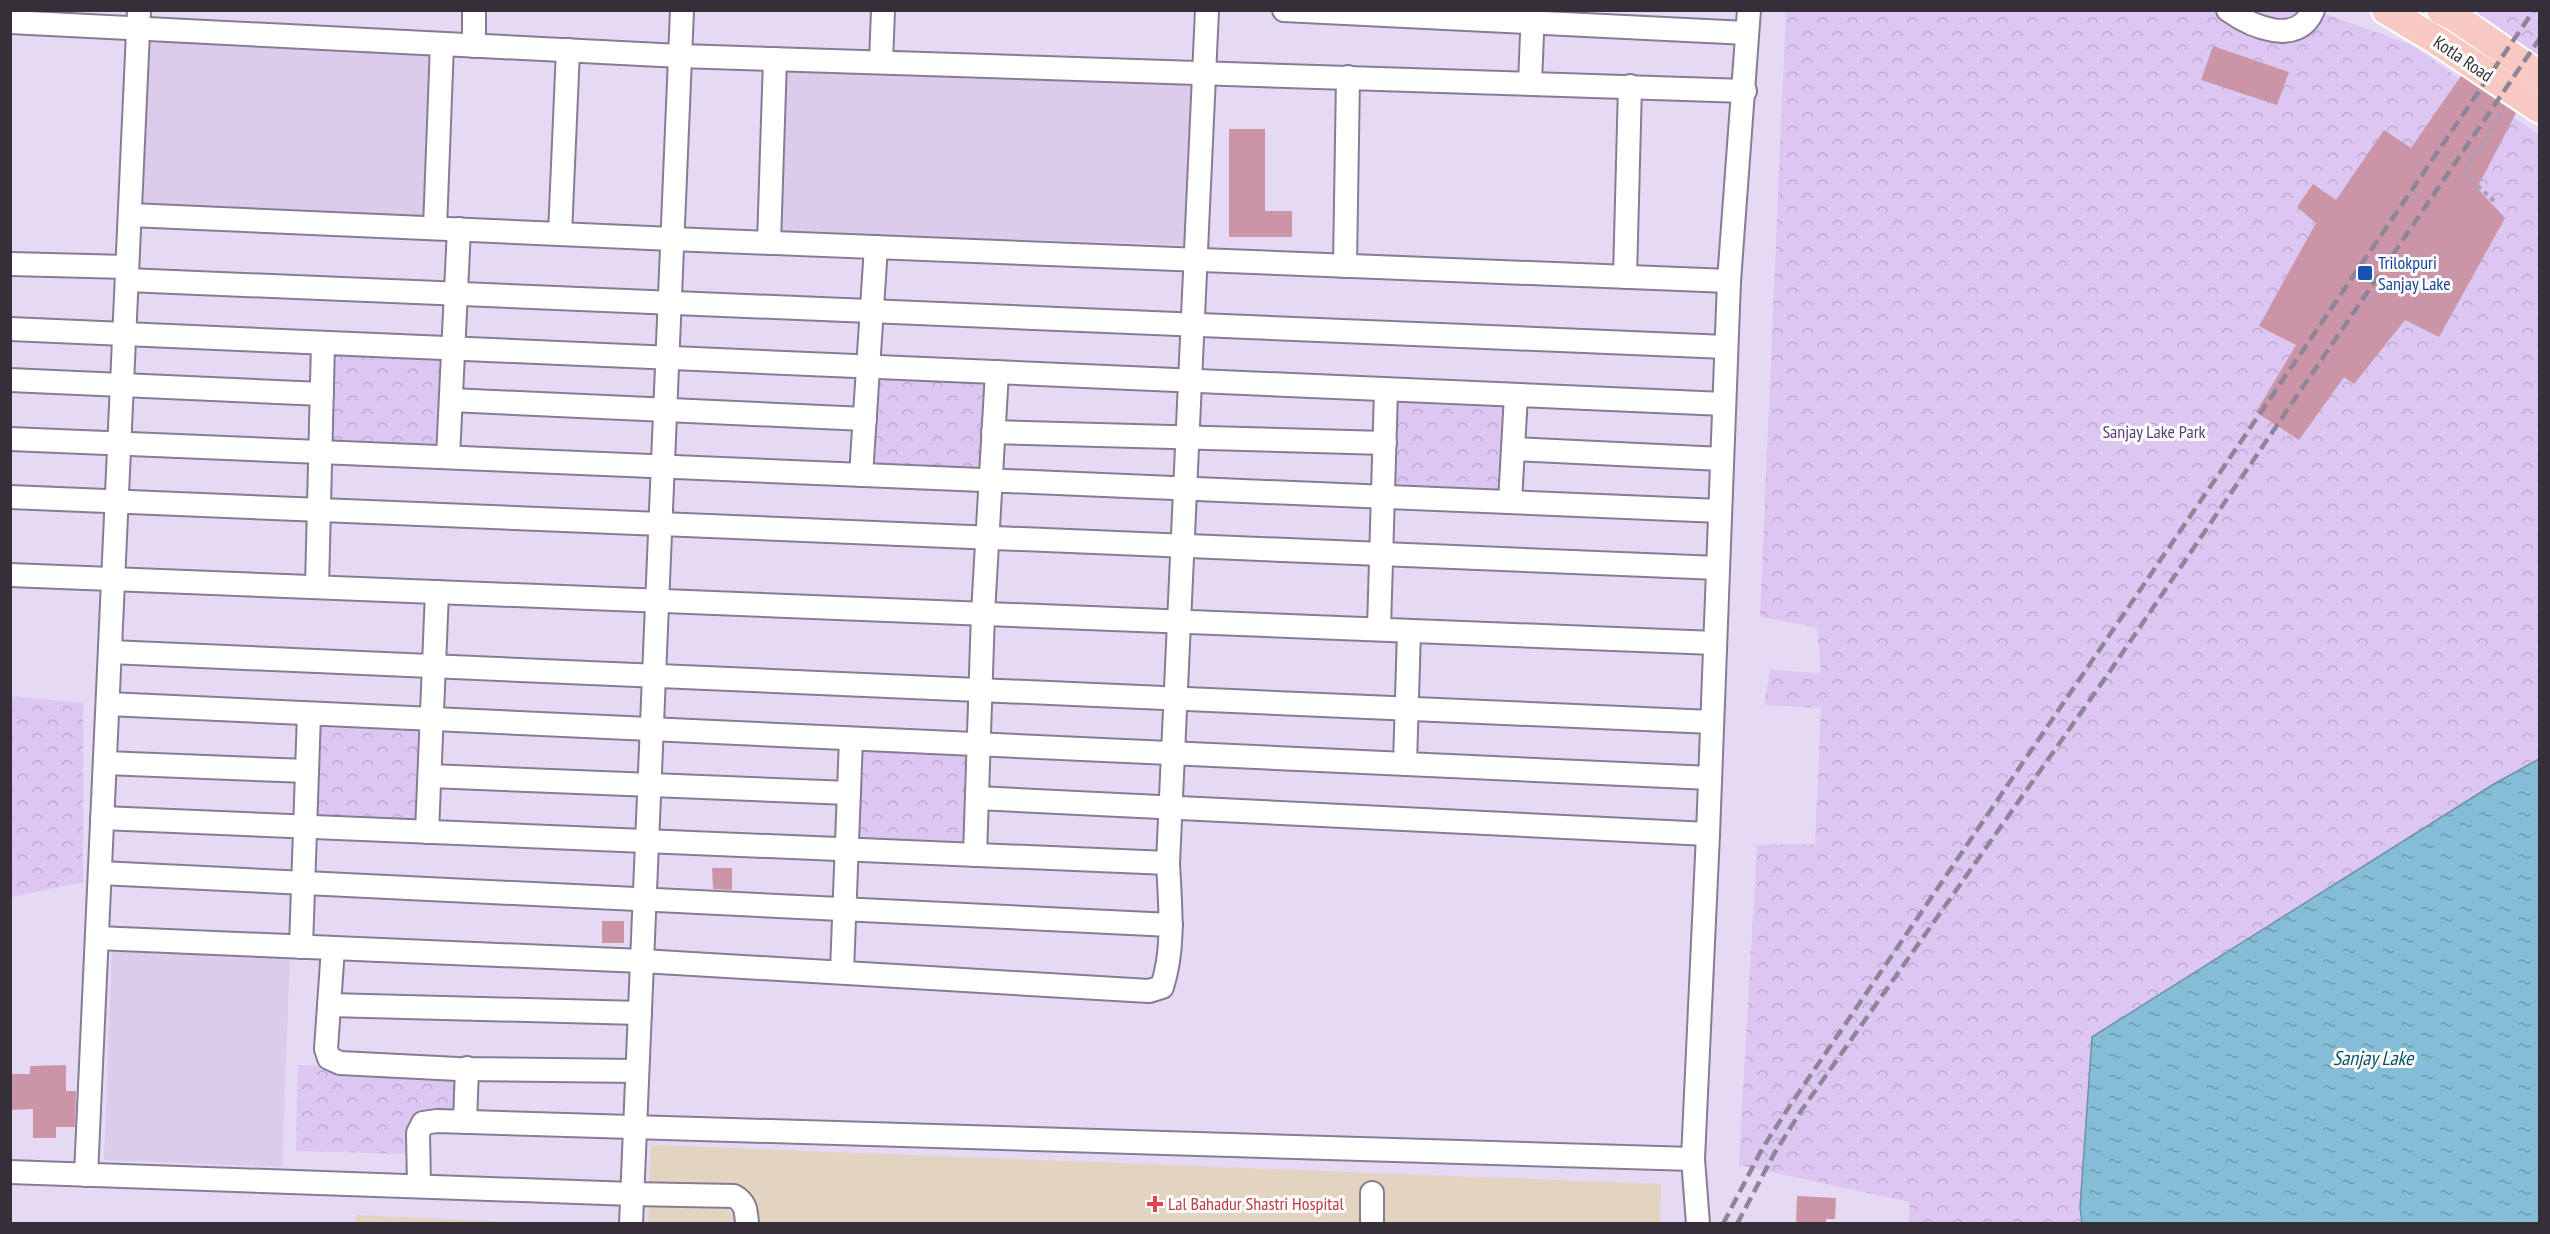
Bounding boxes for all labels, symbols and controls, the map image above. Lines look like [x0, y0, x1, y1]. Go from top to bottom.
street label: Kotla Road [2429, 30, 2497, 87]
place label: Trilokpuri Sanjay Lake [2378, 251, 2451, 295]
marker: Trilokpuri Sanjay Lake [2356, 264, 2374, 282]
park label: Sanjay Lake Park [2102, 420, 2206, 443]
water label: Sanjay Lake [2333, 1045, 2415, 1071]
place label: Lal Bahadur Shastri Hospital [1168, 1192, 1344, 1215]
marker: Lal Bahadur Shastri Hospital [1146, 1195, 1164, 1213]

